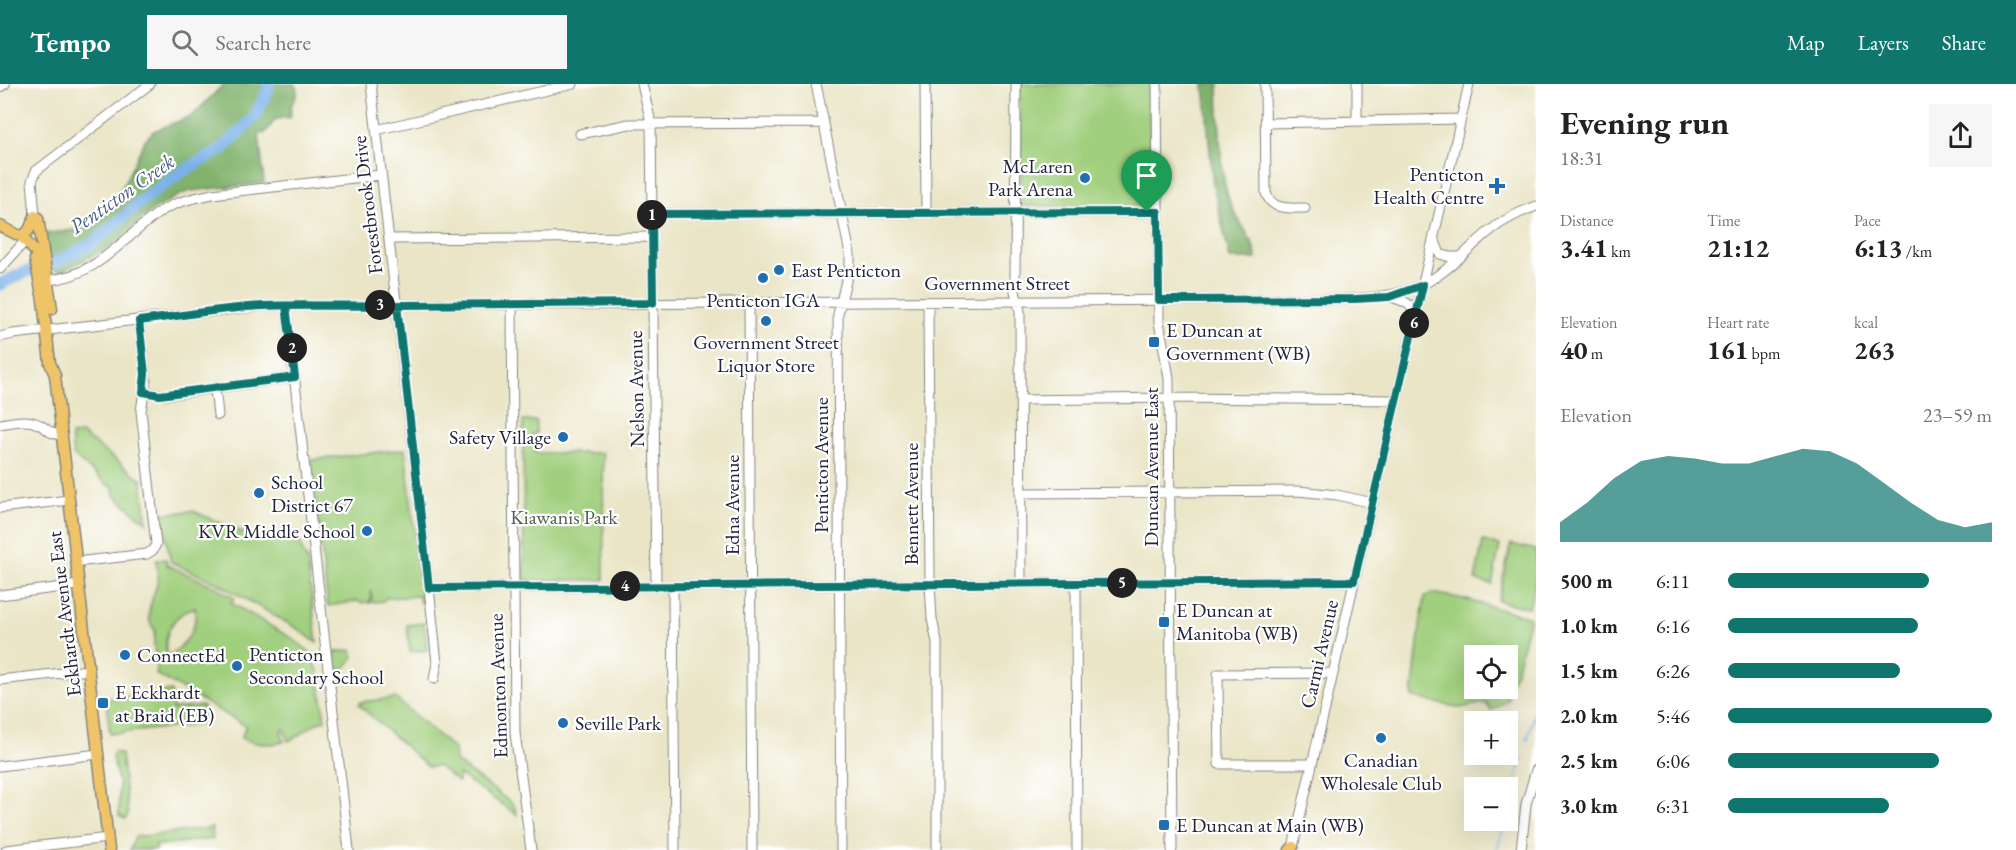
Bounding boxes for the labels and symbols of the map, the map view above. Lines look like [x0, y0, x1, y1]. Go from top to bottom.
street label: Forestbrook Drive [346, 134, 388, 276]
water label: Penticton Creek [64, 147, 180, 240]
pin [1121, 150, 1172, 212]
place label: McLaren Park Arena [988, 153, 1073, 202]
place label: Penticton Health Centre [1373, 161, 1484, 210]
marker: McLaren Park Arena [1078, 171, 1092, 185]
marker: Penticton Health Centre [1488, 177, 1506, 195]
pin: 1 [637, 200, 667, 230]
place label: East Penticton [791, 257, 901, 283]
marker: East Penticton [772, 263, 786, 277]
street label: Government Street [924, 270, 1071, 296]
marker: Penticton IGA [756, 271, 770, 285]
place label: Penticton IGA [706, 287, 820, 313]
pin: 3 [365, 290, 395, 320]
pin: 6 [1399, 308, 1429, 338]
marker: Government Street Liquor Store [759, 314, 773, 328]
place label: E Duncan at Government (WB) [1166, 317, 1310, 366]
place label: Government Street Liquor Store [693, 329, 840, 378]
street label: Nelson Avenue [622, 330, 650, 448]
pin: 2 [277, 333, 307, 363]
marker: E Duncan at Government (WB) [1147, 335, 1161, 349]
street label: Duncan Avenue East [1138, 387, 1164, 547]
street label: Penticton Avenue [808, 397, 834, 533]
place label: Safety Village [449, 424, 551, 450]
marker: Safety Village [556, 430, 570, 444]
street label: Bennett Avenue [898, 443, 924, 565]
street label: Edna Avenue [719, 454, 745, 555]
place label: School District 67 [271, 469, 353, 518]
marker: School District 67 [252, 486, 266, 500]
park label: Kiawanis Park [510, 504, 618, 530]
place label: KVR Middle School [198, 518, 355, 544]
marker: KVR Middle School [360, 524, 374, 538]
street label: Eckhardt Avenue East [41, 529, 87, 698]
pin: 5 [1107, 568, 1137, 598]
pin: 4 [610, 571, 640, 601]
place label: E Duncan at Manitoba (WB) [1176, 597, 1298, 646]
street label: Carmi Avenue [1294, 597, 1344, 711]
street label: Edmonton Avenue [482, 613, 514, 759]
marker: E Duncan at Manitoba (WB) [1157, 615, 1171, 629]
place label: Penticton Secondary School [249, 641, 384, 690]
place label: ConnectEd [137, 642, 226, 668]
marker: ConnectEd [118, 648, 132, 662]
marker: Penticton Secondary School [230, 659, 244, 673]
place label: E Eckhardt at Braid (EB) [115, 679, 214, 728]
marker: E Eckhardt at Braid (EB) [96, 696, 110, 710]
place label: Seville Park [575, 710, 662, 736]
marker: Seville Park [556, 716, 570, 730]
marker: Canadian Wholesale Club [1374, 731, 1388, 745]
place label: Canadian Wholesale Club [1320, 747, 1442, 796]
place label: E Duncan at Main (WB) [1176, 812, 1364, 838]
marker: E Duncan at Main (WB) [1157, 818, 1171, 832]

